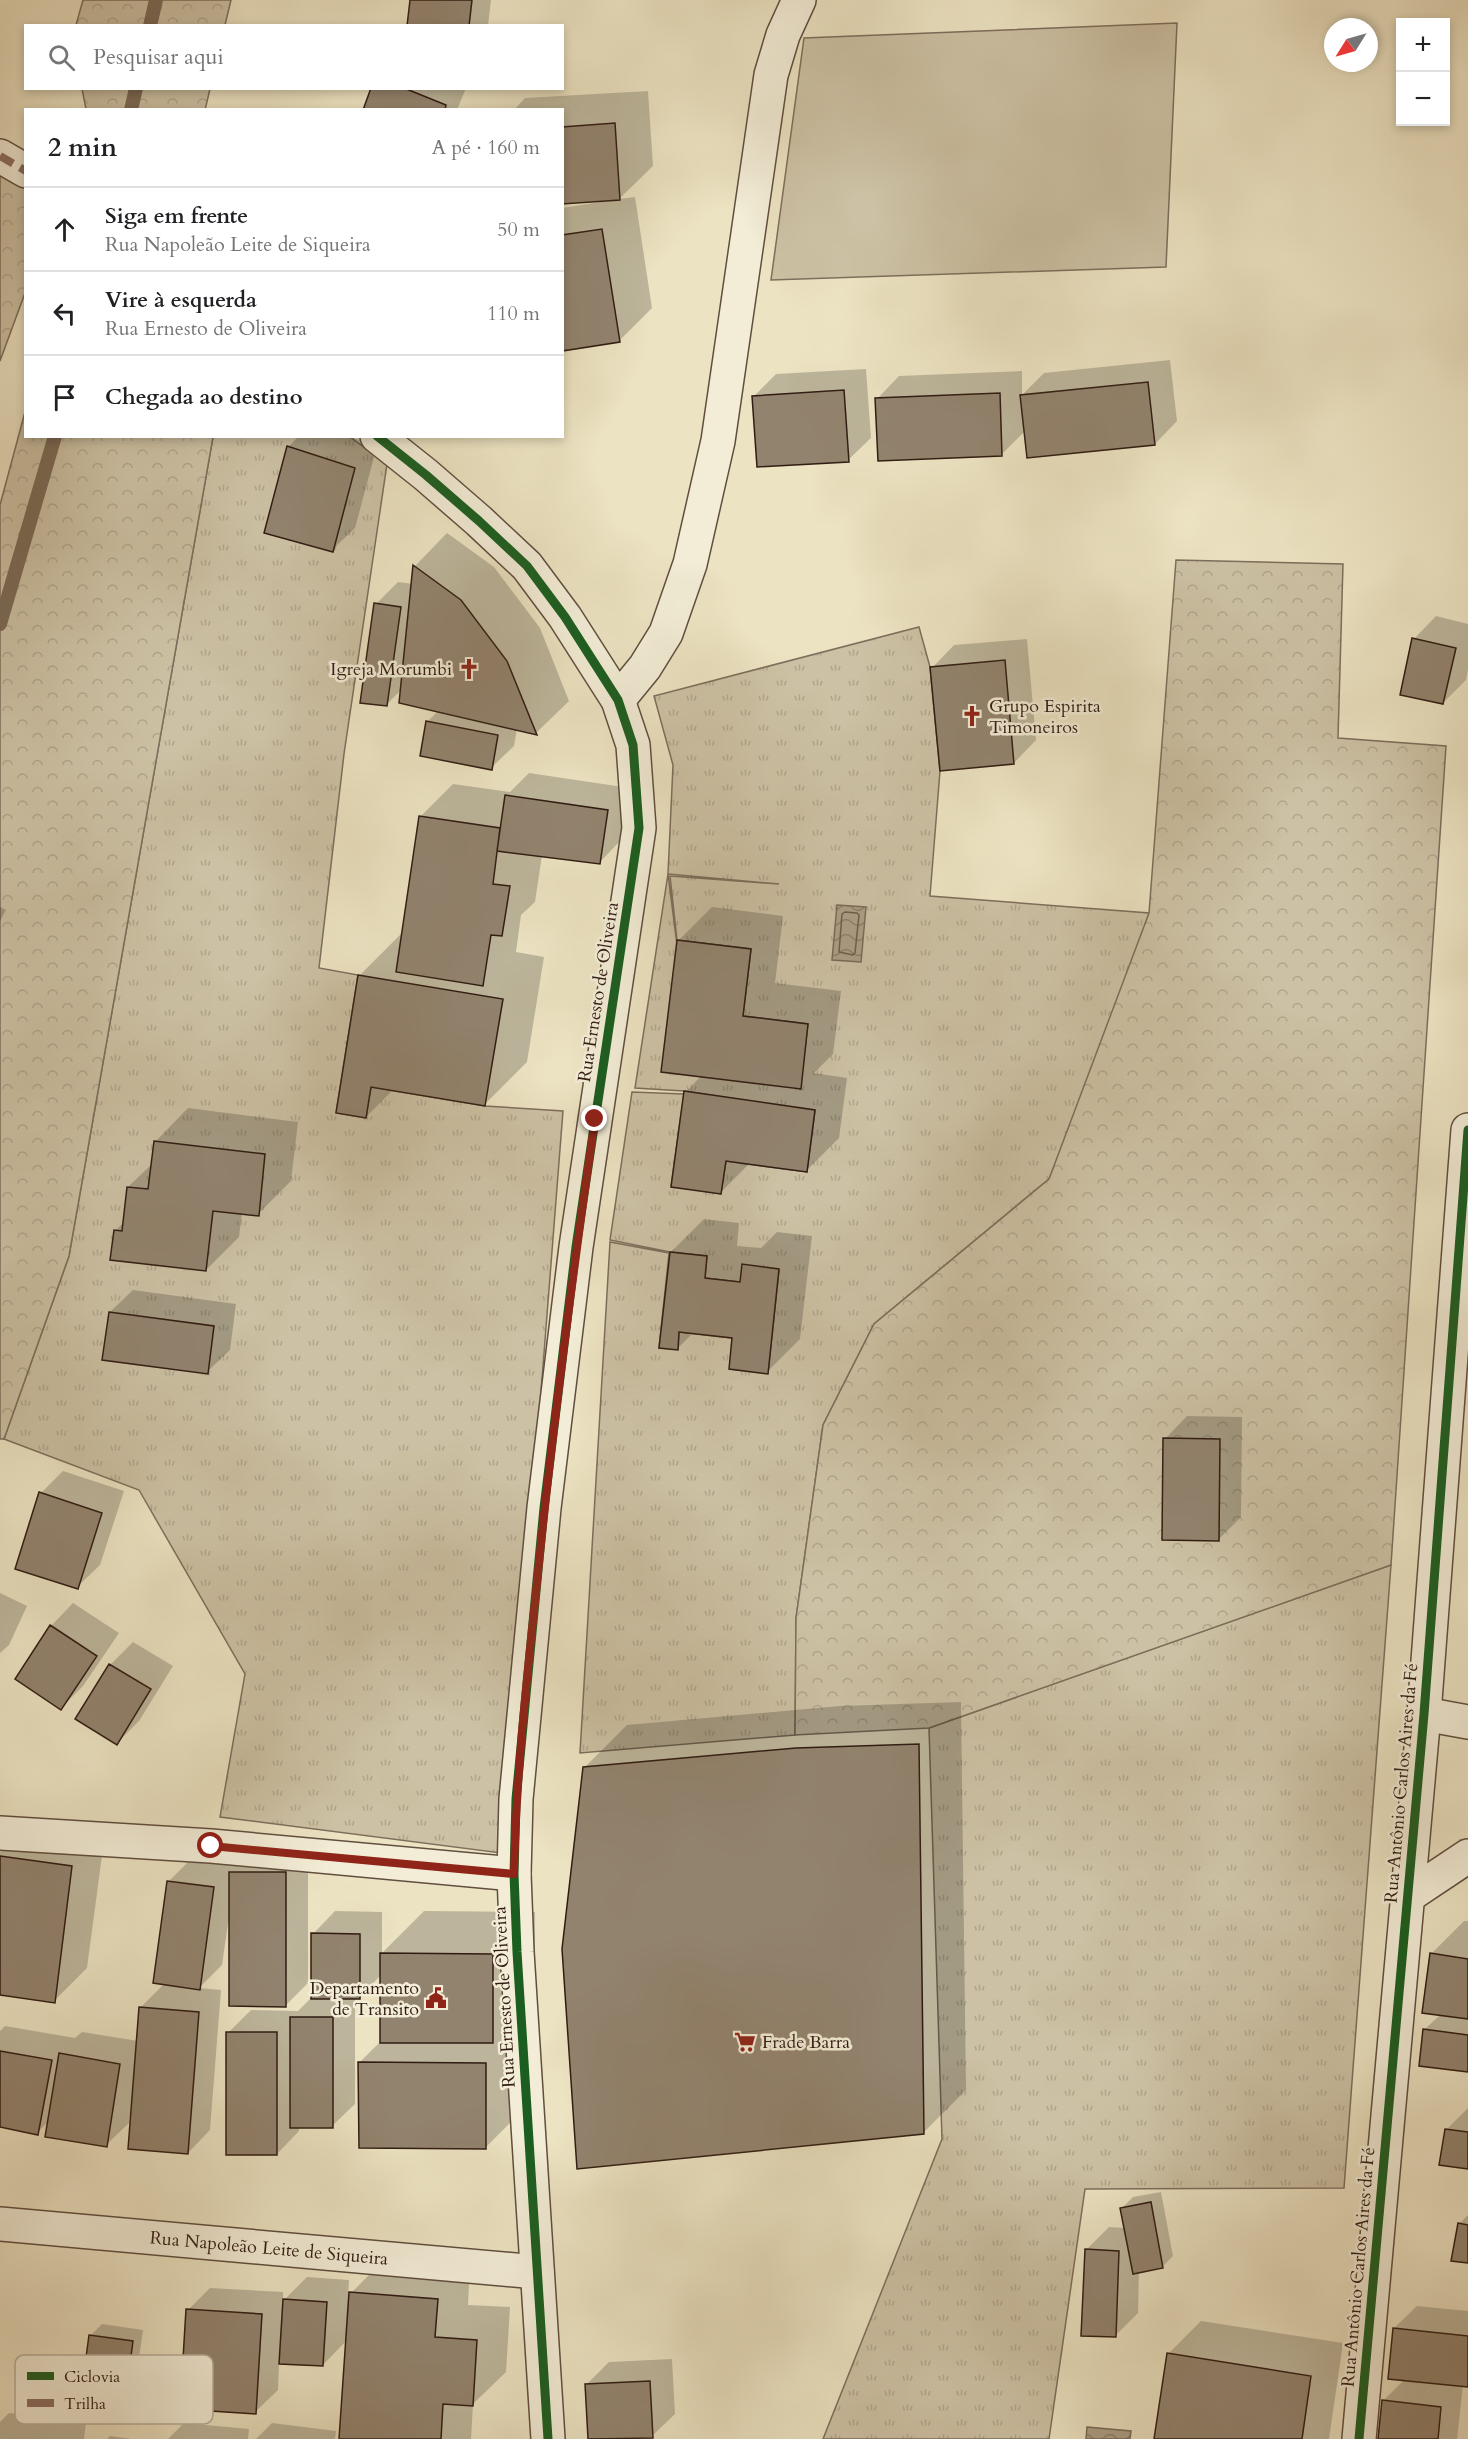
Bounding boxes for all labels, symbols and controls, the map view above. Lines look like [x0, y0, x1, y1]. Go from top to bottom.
north arrow [1324, 18, 1378, 72]
map controls [1396, 18, 1450, 126]
button: + [1396, 18, 1450, 72]
search box [24, 24, 564, 90]
icon: search [45, 41, 78, 74]
text: Pesquisar aqui [93, 42, 224, 72]
button: − [1396, 72, 1450, 126]
text: 2 min [48, 130, 117, 165]
text: A pé · 160 m [432, 134, 540, 161]
text: Siga em frente [105, 201, 248, 231]
icon: ahead [48, 213, 81, 246]
text: 50 m [497, 216, 540, 243]
text: Rua Napoleão Leite de Siqueira [105, 231, 371, 258]
text: Vire à esquerda [105, 285, 257, 315]
icon: left [48, 297, 81, 330]
text: 110 m [487, 300, 540, 327]
text: Rua Ernesto de Oliveira [105, 315, 307, 342]
icon: arrive [48, 381, 81, 414]
text: Chegada ao destino [105, 382, 303, 412]
place label: Igreja Morumbi [330, 657, 452, 682]
church icon: Igreja Morumbi [457, 657, 481, 681]
place label: Grupo Espirita Timoneiros [989, 694, 1101, 740]
church icon: Grupo Espirita Timoneiros [960, 704, 984, 728]
street label: Rua Ernesto de Oliveira [572, 900, 625, 1084]
route end [581, 1105, 607, 1131]
street label: Rua Antônio Carlos Aires da Fé [1379, 1662, 1424, 1904]
route start [197, 1832, 223, 1858]
street label: Rua Ernesto de Oliveira [487, 1905, 522, 2088]
place label: Departamento de Transito [310, 1976, 419, 2022]
public building icon: Departamento de Transito [424, 1986, 448, 2010]
supermarket icon: Frade Barra [733, 2030, 757, 2054]
place label: Frade Barra [762, 2030, 850, 2055]
street label: Rua Antônio Carlos Aires da Fé [1336, 2146, 1381, 2388]
street label: Rua Napoleão Leite de Siqueira [149, 2225, 389, 2272]
legend [15, 2355, 213, 2424]
text: Ciclovia [64, 2366, 120, 2388]
text: Trilha [64, 2393, 106, 2415]

